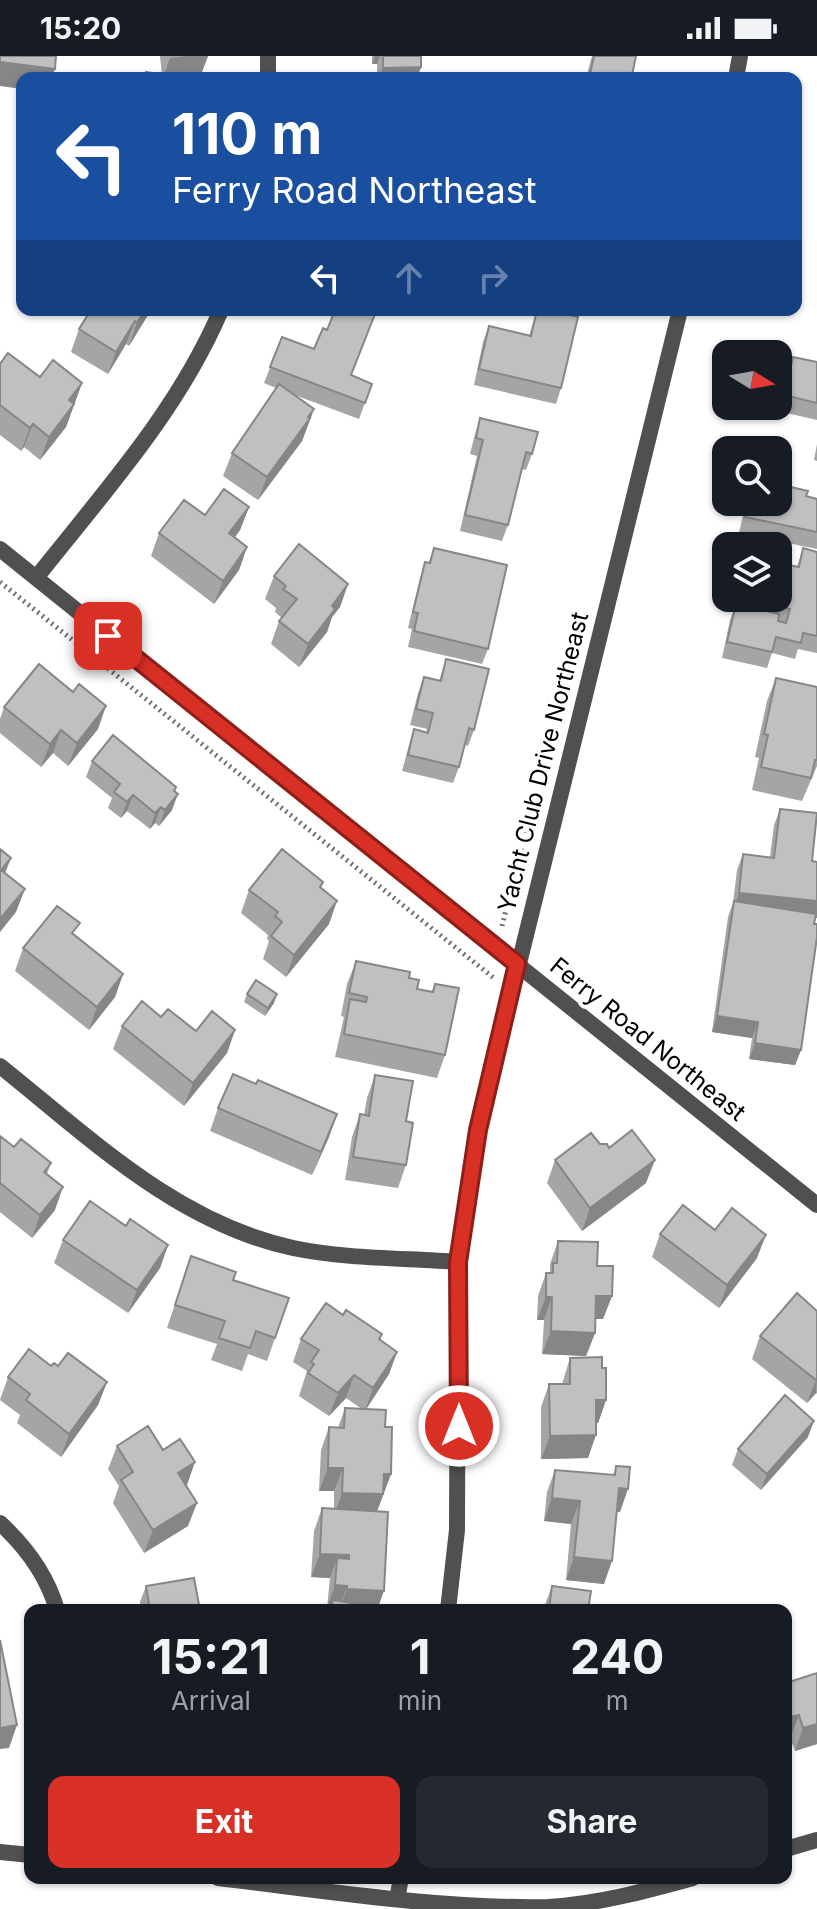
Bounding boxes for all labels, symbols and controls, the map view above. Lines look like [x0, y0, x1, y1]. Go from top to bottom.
text: 15:20 [40, 10, 121, 46]
text: 110 m [172, 100, 322, 168]
icon: left [40, 104, 144, 208]
text: Ferry Road Northeast [172, 168, 537, 212]
icon: left [303, 256, 347, 300]
icon: ahead [387, 256, 431, 300]
icon: right [471, 256, 515, 300]
north arrow [712, 340, 792, 420]
map controls [712, 340, 792, 612]
button: search [712, 436, 792, 516]
button: layers [712, 532, 792, 612]
pin [74, 602, 142, 670]
street label: Yacht Club Drive Northeast [492, 609, 594, 915]
icon: arrive [86, 614, 130, 658]
street label: Ferry Road Northeast [544, 951, 752, 1127]
position arrow [417, 1384, 501, 1468]
text: 15:21 [152, 1627, 270, 1686]
text: 1 [410, 1627, 430, 1686]
text: 240 [570, 1627, 664, 1686]
text: Arrival [171, 1685, 251, 1716]
text: min [398, 1685, 442, 1716]
text: m [606, 1685, 628, 1716]
button: Exit [48, 1776, 400, 1868]
button: Share [416, 1776, 768, 1868]

